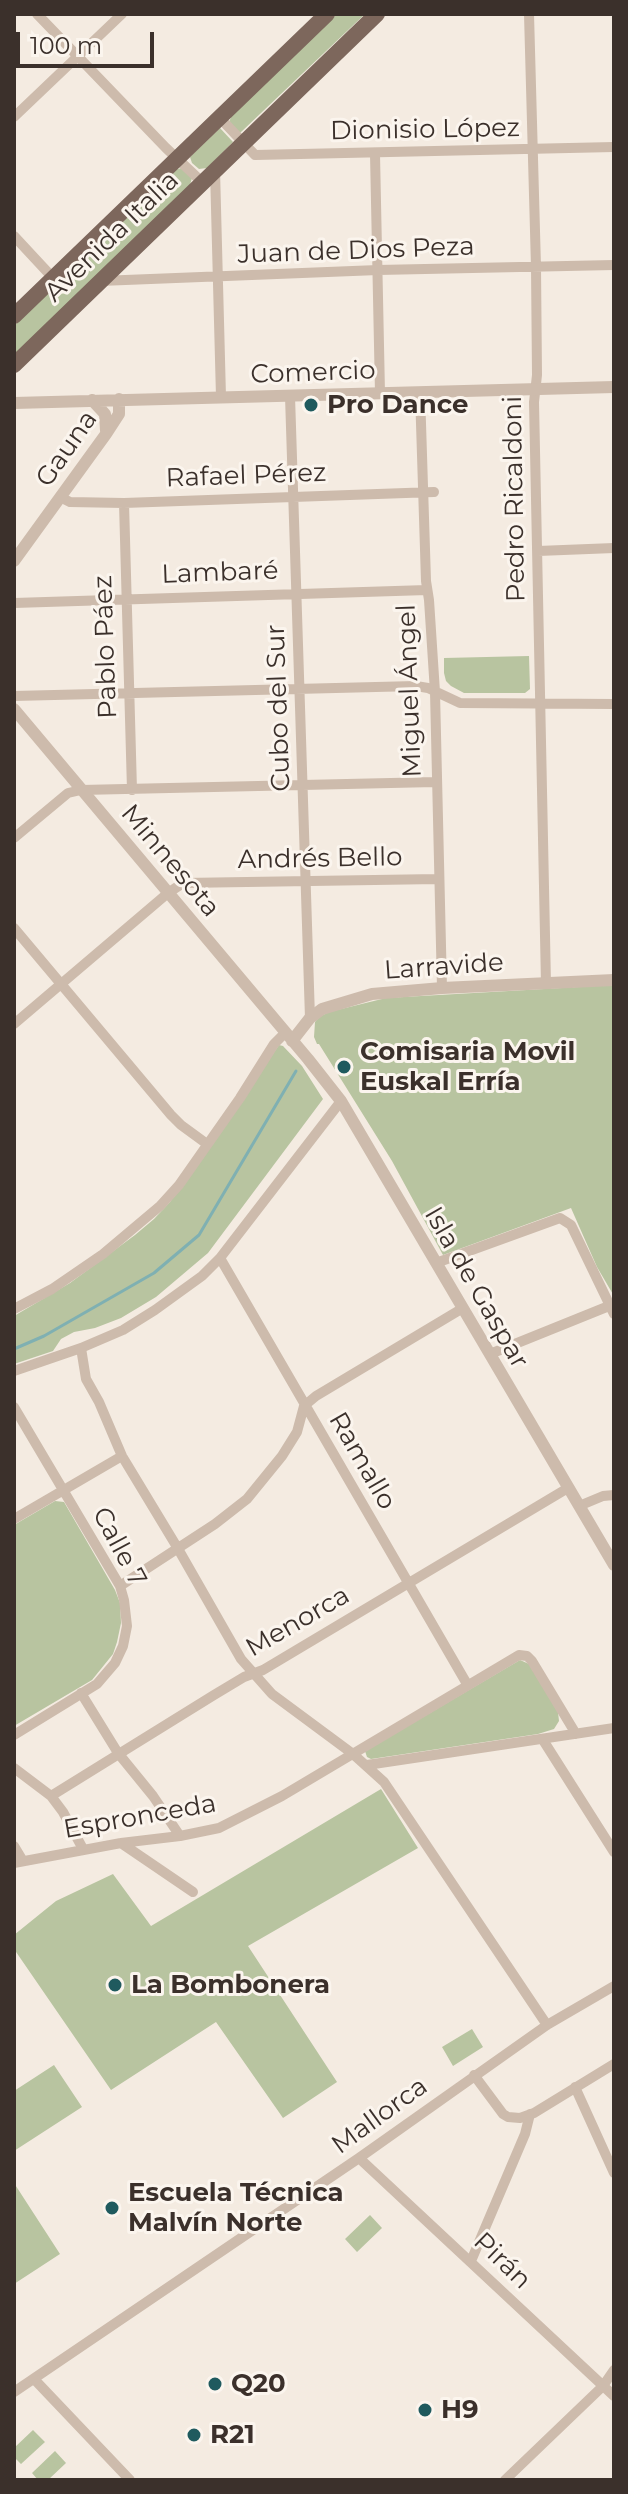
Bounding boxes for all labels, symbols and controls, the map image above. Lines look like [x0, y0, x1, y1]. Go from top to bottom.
scale bar [20, 16, 158, 66]
text: 100 m [30, 31, 102, 60]
street label: Dionisio López [330, 113, 520, 147]
street label: Avenida Italia [38, 165, 186, 309]
street label: Juan de Dios Peza [237, 231, 475, 271]
street label: Comercio [250, 355, 376, 391]
place label: Pro Dance [327, 389, 468, 421]
marker: Pro Dance [302, 396, 320, 414]
street label: Pedro Ricaldoni [498, 396, 532, 602]
street label: Gauna [30, 405, 104, 493]
street label: Rafael Pérez [165, 458, 327, 494]
street label: Lambaré [161, 555, 279, 591]
street label: Pablo Páez [88, 575, 124, 719]
street label: Miguel Ángel [391, 604, 429, 778]
street label: Cubo del Sur [260, 624, 298, 792]
street label: Minnesota [114, 798, 226, 924]
street label: Andrés Bello [237, 842, 403, 876]
street label: Larravide [383, 947, 505, 987]
place label: Comisaria Movil Euskal Erría [360, 1036, 575, 1098]
marker: Comisaria Movil Euskal Erría [335, 1058, 353, 1076]
street label: Isla de Gaspar [417, 1202, 535, 1374]
street label: Ramallo [322, 1407, 402, 1515]
street label: Calle 7 [85, 1502, 153, 1592]
street label: Menorca [241, 1580, 355, 1664]
street label: Espronceda [61, 1788, 219, 1846]
place label: La Bombonera [131, 1969, 330, 2001]
marker: La Bombonera [106, 1976, 124, 1994]
street label: Mallorca [326, 2071, 434, 2161]
place label: Escuela Técnica Malvín Norte [128, 2177, 344, 2238]
marker: Escuela Técnica Malvín Norte [103, 2199, 121, 2217]
street label: Pirán [467, 2226, 537, 2296]
place label: Q20 [231, 2368, 286, 2400]
marker: Q20 [206, 2375, 224, 2393]
place label: H9 [441, 2394, 479, 2426]
marker: H9 [416, 2401, 434, 2419]
place label: R21 [210, 2419, 255, 2451]
marker: R21 [185, 2426, 203, 2444]

